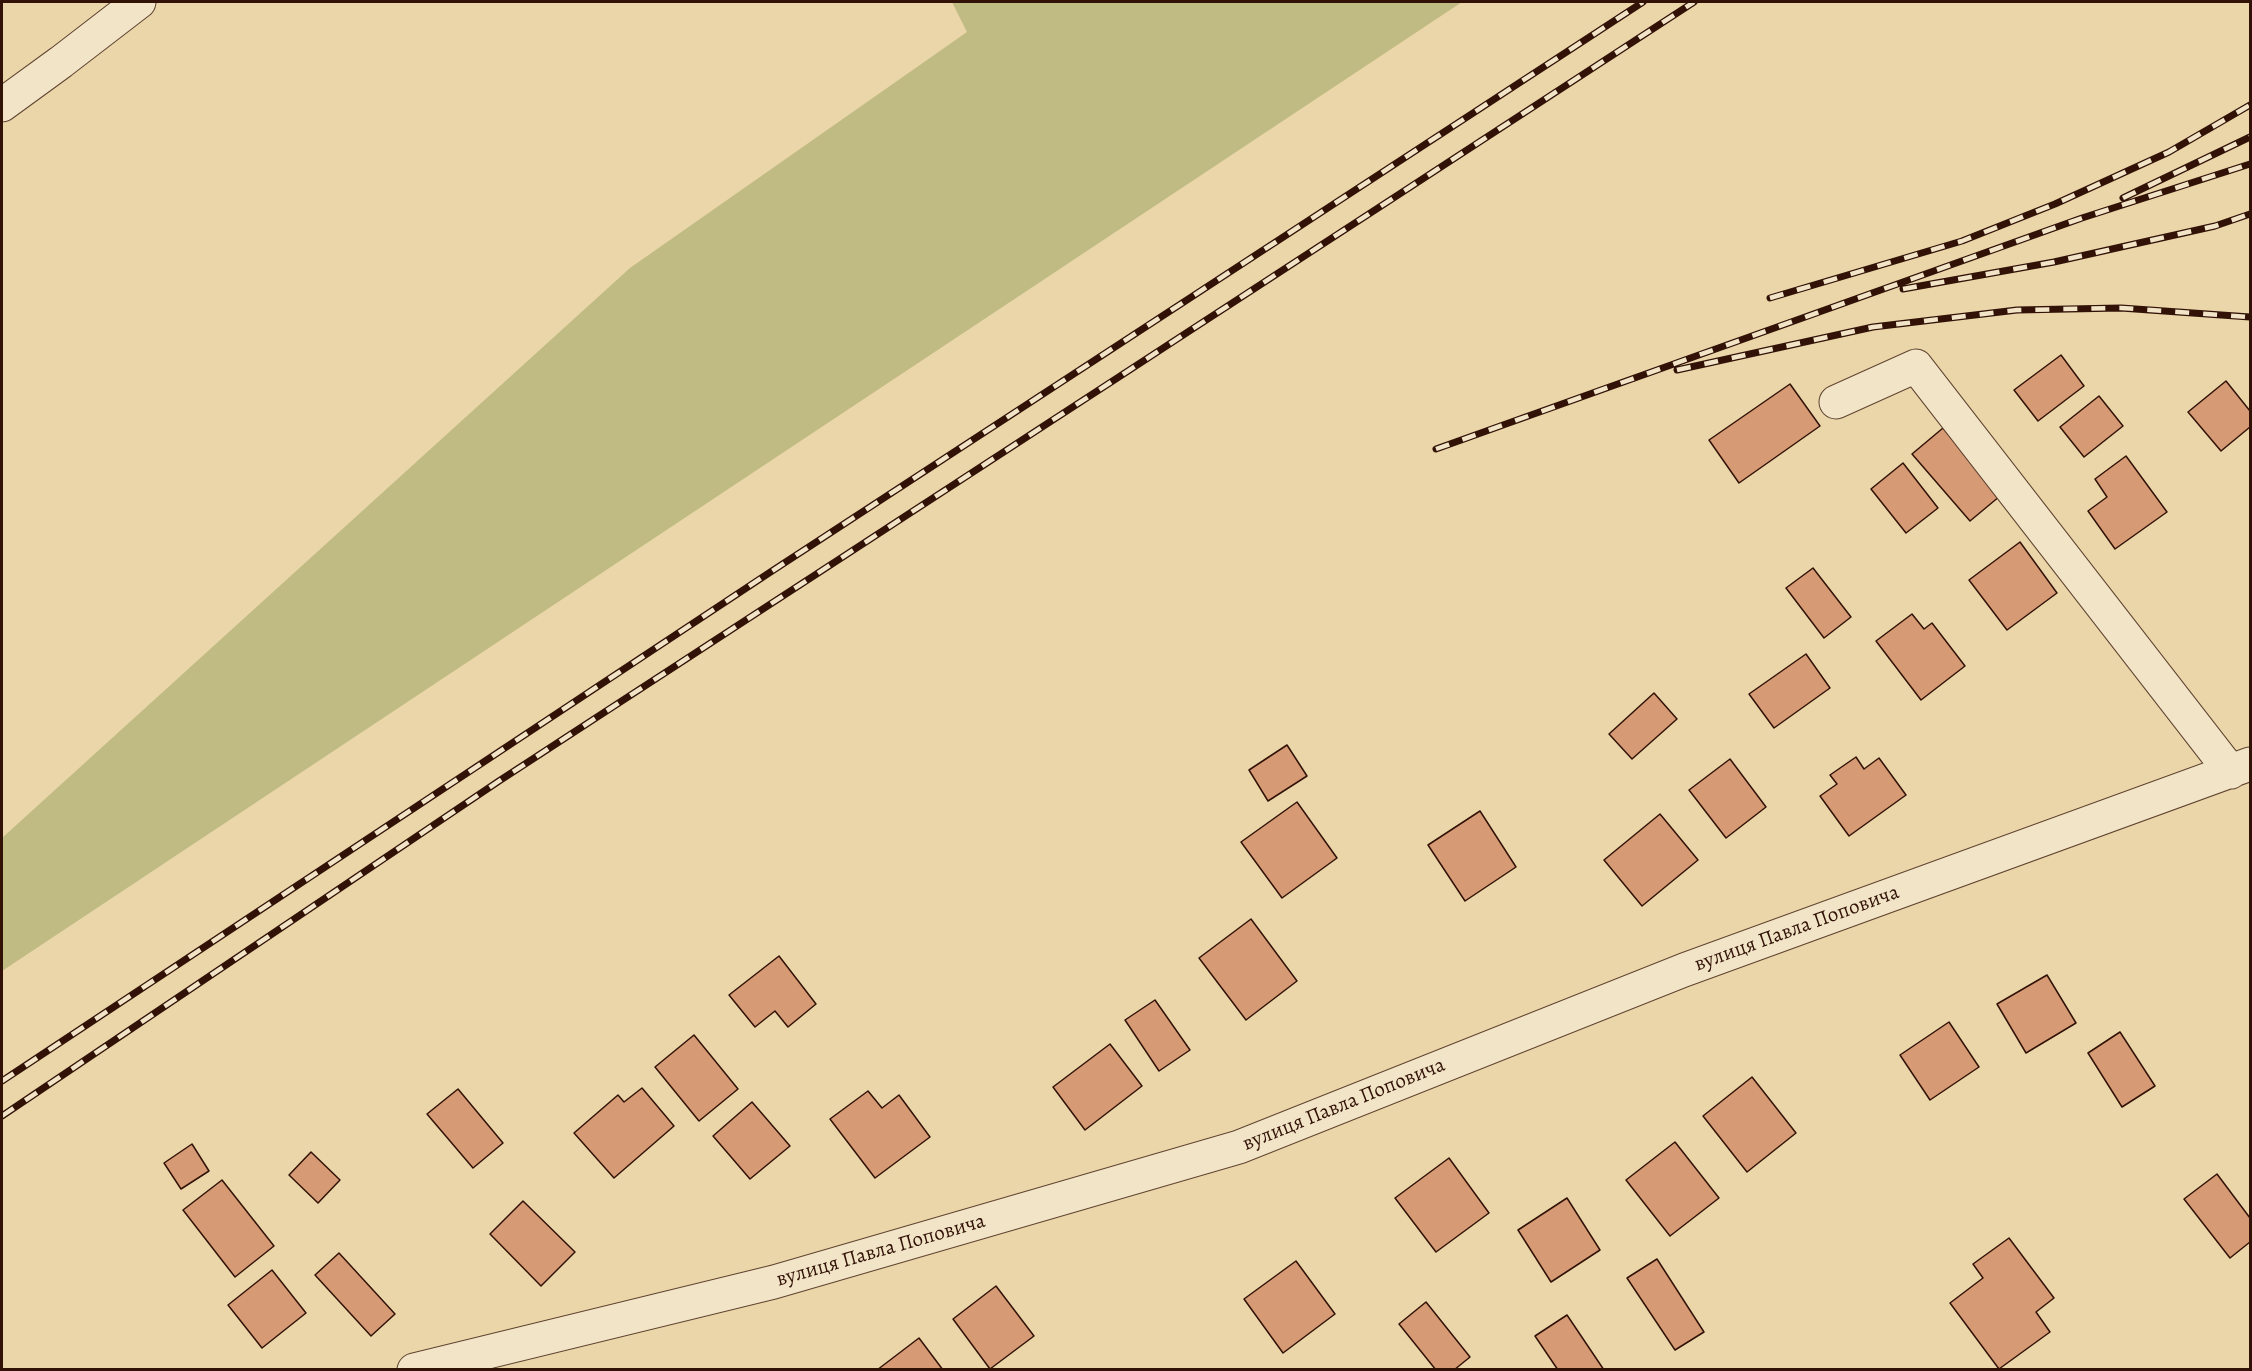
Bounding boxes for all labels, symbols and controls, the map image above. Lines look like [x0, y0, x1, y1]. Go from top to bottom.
street label: вулиця Павла Поповича [1691, 880, 1903, 978]
street label: вулиця Павла Поповича [1239, 1053, 1449, 1157]
street label: вулиця Павла Поповича [774, 1209, 988, 1293]

